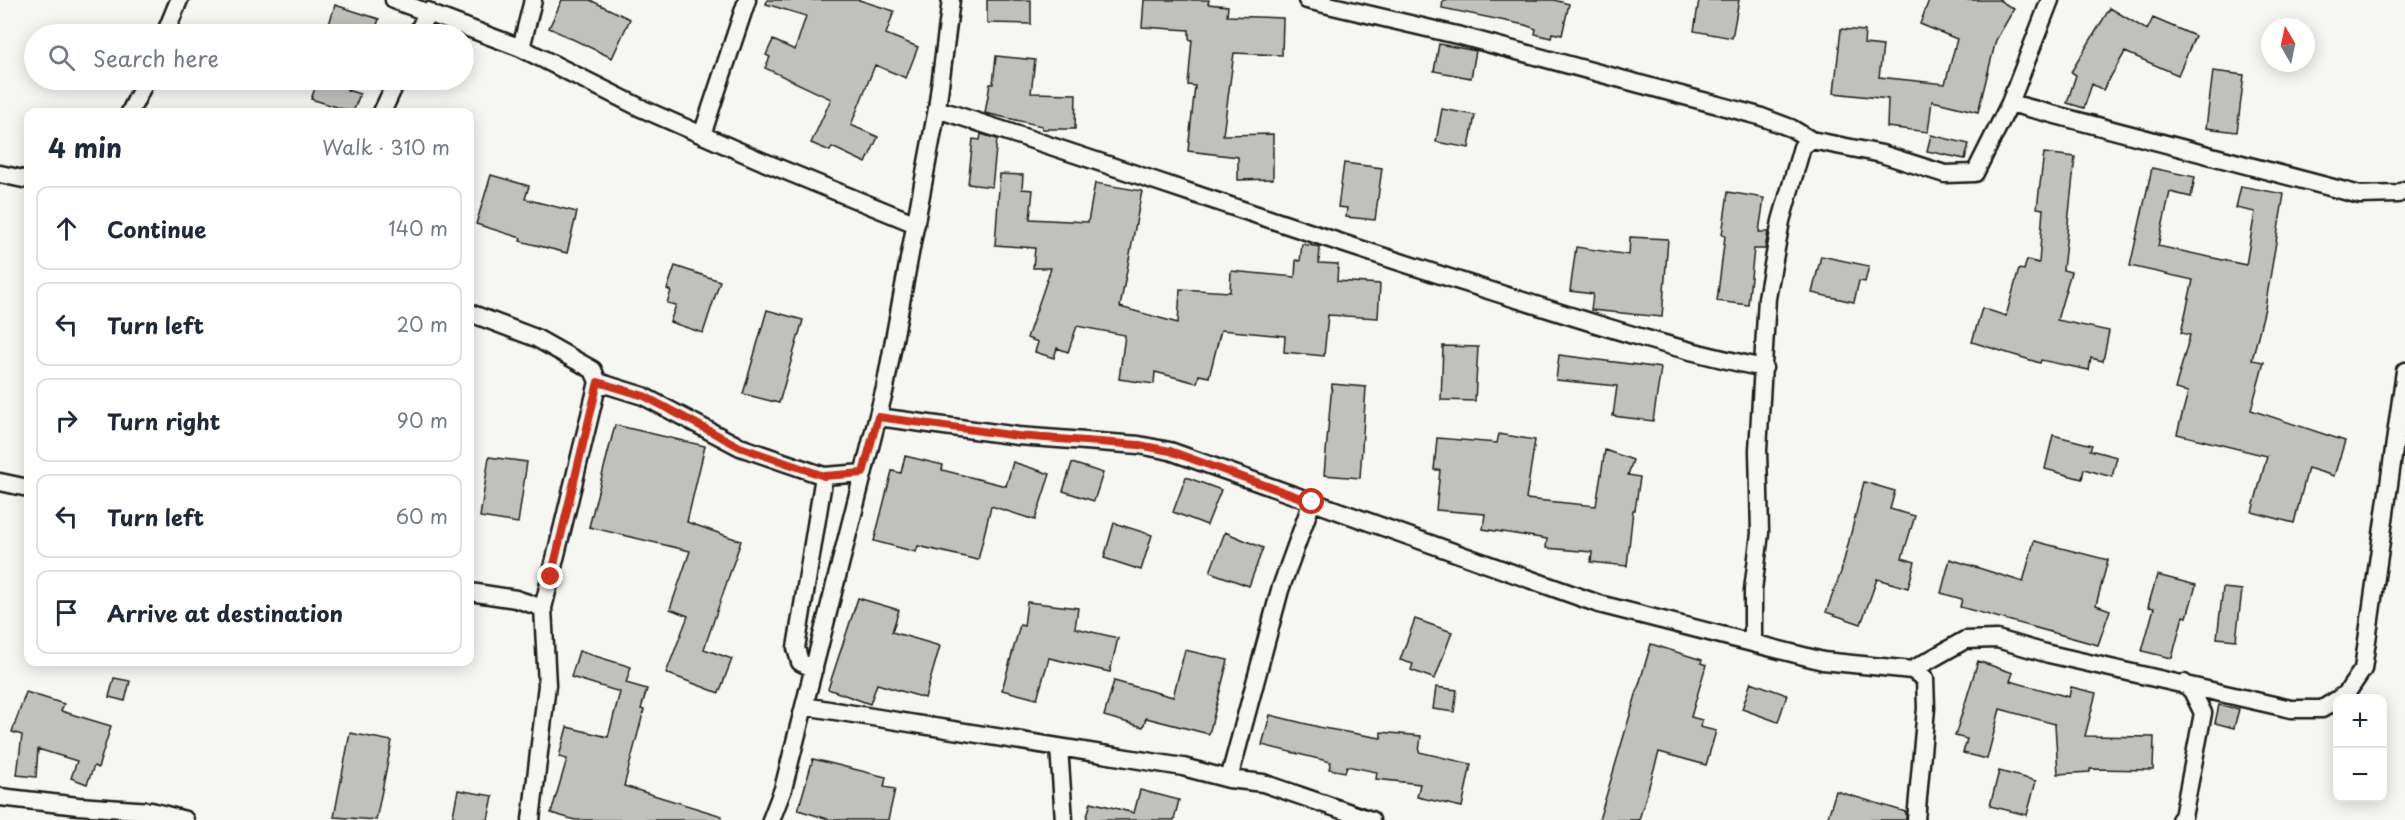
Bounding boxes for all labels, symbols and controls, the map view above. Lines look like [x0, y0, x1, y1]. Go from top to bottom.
north arrow [2261, 18, 2315, 72]
search box [24, 24, 474, 90]
icon: search [45, 41, 78, 74]
text: Search here [93, 41, 219, 74]
text: 4 min [48, 128, 122, 167]
text: Walk · 310 m [322, 132, 450, 162]
icon: ahead [50, 212, 83, 245]
text: Continue [107, 212, 206, 245]
text: 140 m [388, 213, 448, 243]
icon: left [50, 308, 83, 341]
text: Turn left [107, 308, 204, 341]
text: 20 m [396, 309, 448, 339]
icon: right [50, 404, 83, 437]
text: Turn right [107, 404, 220, 437]
text: 90 m [397, 405, 448, 435]
route start [1298, 488, 1324, 514]
icon: left [50, 500, 83, 533]
text: Turn left [107, 500, 204, 533]
text: 60 m [396, 501, 448, 531]
route end [537, 563, 563, 589]
icon: arrive [50, 596, 83, 629]
text: Arrive at destination [107, 596, 343, 629]
map controls [2333, 694, 2387, 802]
button: + [2333, 694, 2387, 748]
button: − [2333, 748, 2387, 802]

